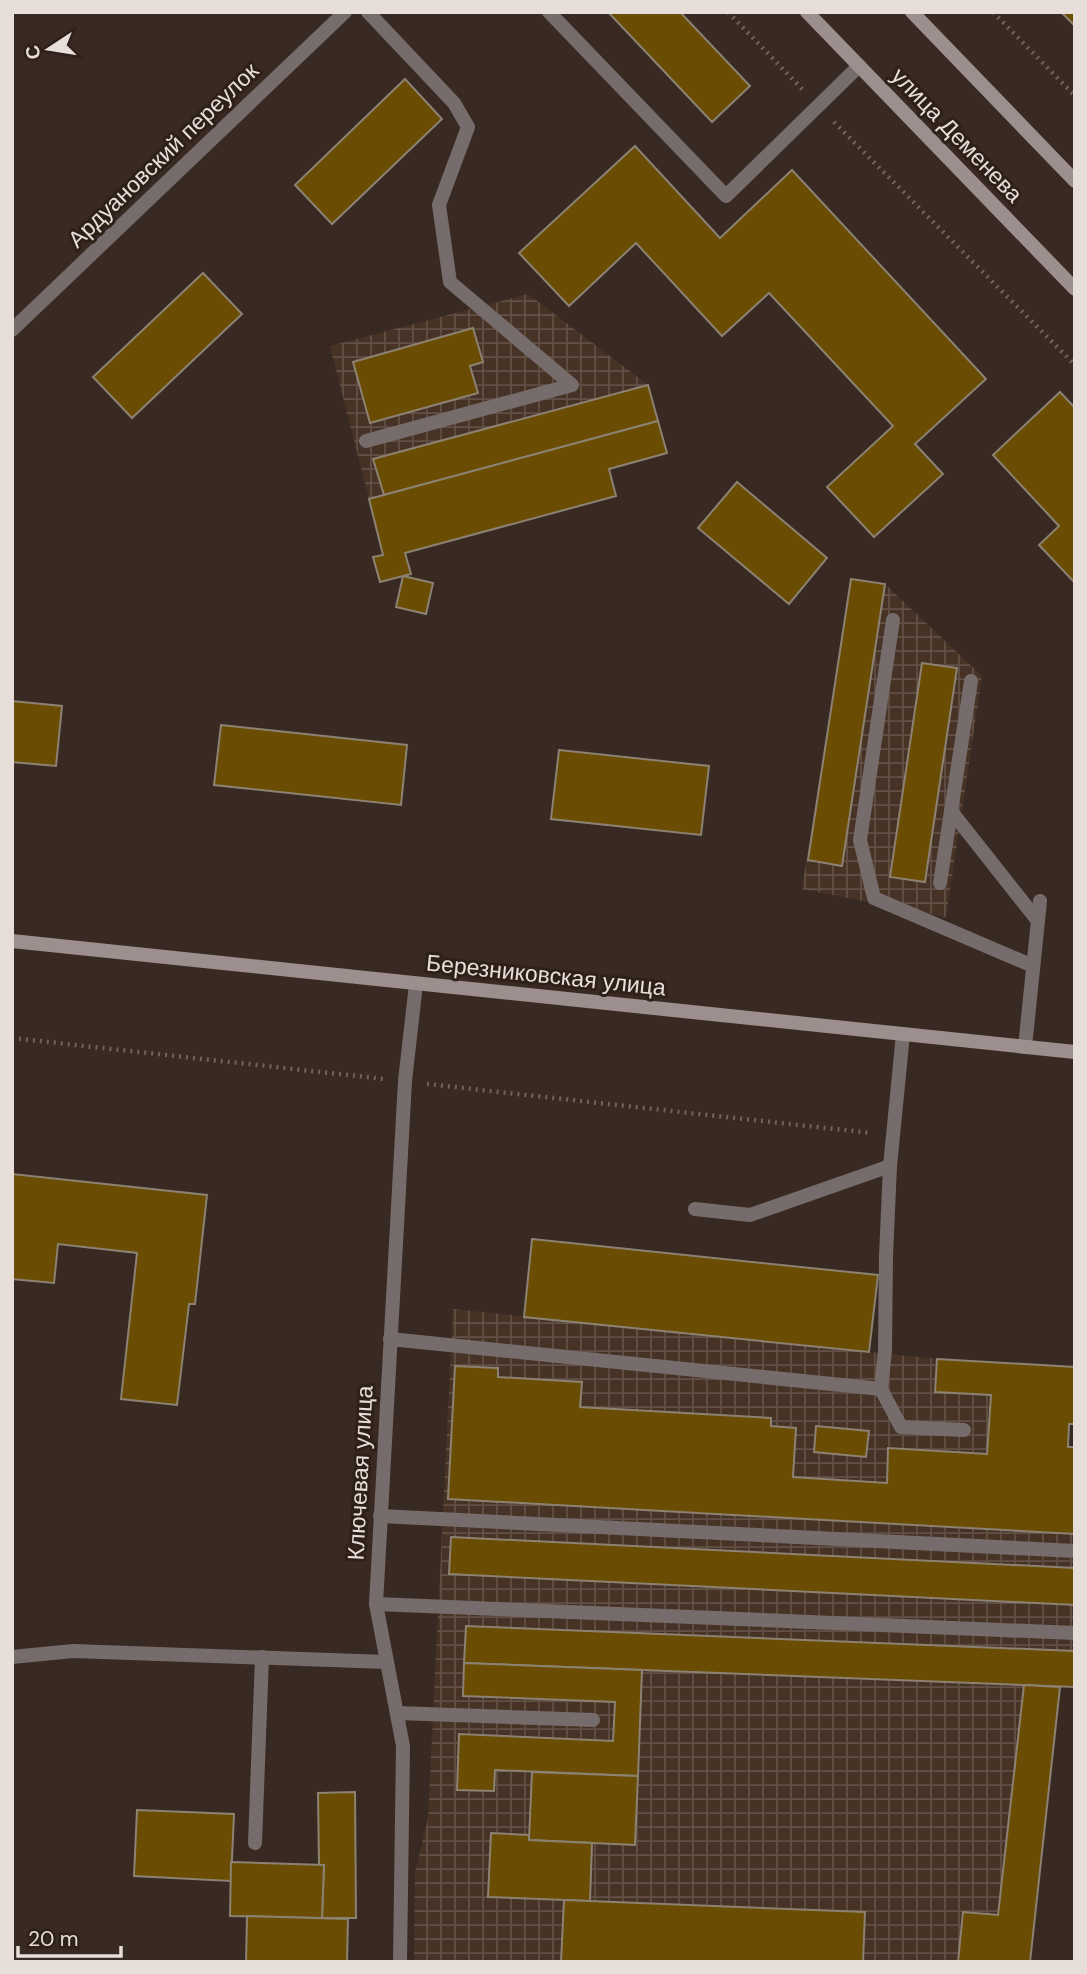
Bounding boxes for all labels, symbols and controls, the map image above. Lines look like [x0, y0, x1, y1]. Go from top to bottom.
north arrow [14, 14, 84, 84]
text: С [19, 43, 47, 62]
street label: Ардуановский переулок [61, 55, 265, 254]
street label: улица Деменева [885, 61, 1029, 209]
street label: Березниковская улица [425, 947, 668, 1003]
street label: Ключевая улица [340, 1385, 380, 1561]
scale bar [18, 1914, 121, 1958]
text: 20 m [28, 1925, 79, 1953]

